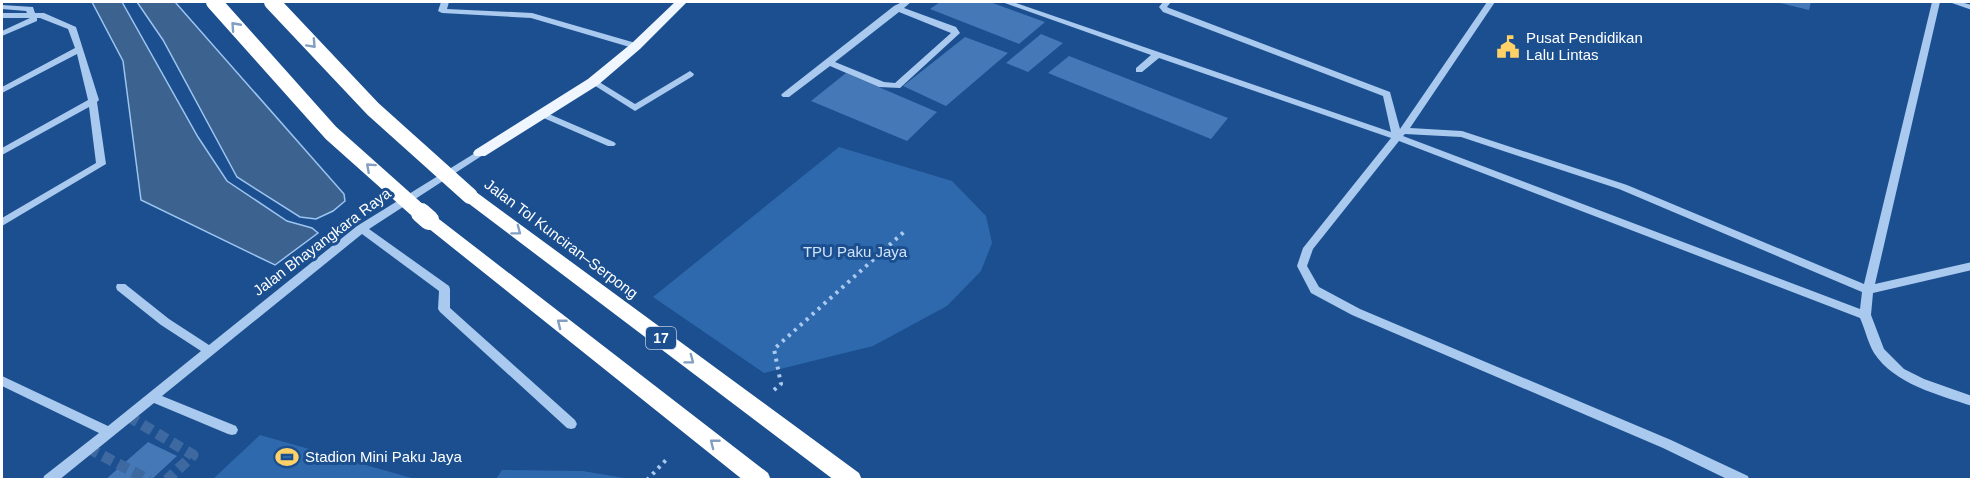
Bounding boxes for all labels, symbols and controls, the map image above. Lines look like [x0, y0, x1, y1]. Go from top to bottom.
one-way arrow [231, 22, 242, 32]
place label: Pusat Pendidikan Lalu Lintas [1526, 29, 1643, 63]
public building icon: Pusat Pendidikan Lalu Lintas [1495, 34, 1521, 60]
one-way arrow [304, 37, 315, 48]
one-way arrow [366, 163, 376, 174]
street label: Jalan Tol Kunciran–Serpong [481, 175, 641, 302]
street label: Jalan Bhayangkara Raya [250, 184, 394, 299]
one-way arrow [511, 224, 522, 235]
park label: TPU Paku Jaya [803, 243, 908, 260]
one-way arrow [557, 319, 568, 330]
road number: 17 [646, 327, 676, 349]
one-way arrow [684, 353, 695, 364]
one-way arrow [710, 440, 721, 451]
sports icon: Stadion Mini Paku Jaya [274, 444, 300, 470]
place label: Stadion Mini Paku Jaya [305, 448, 462, 465]

